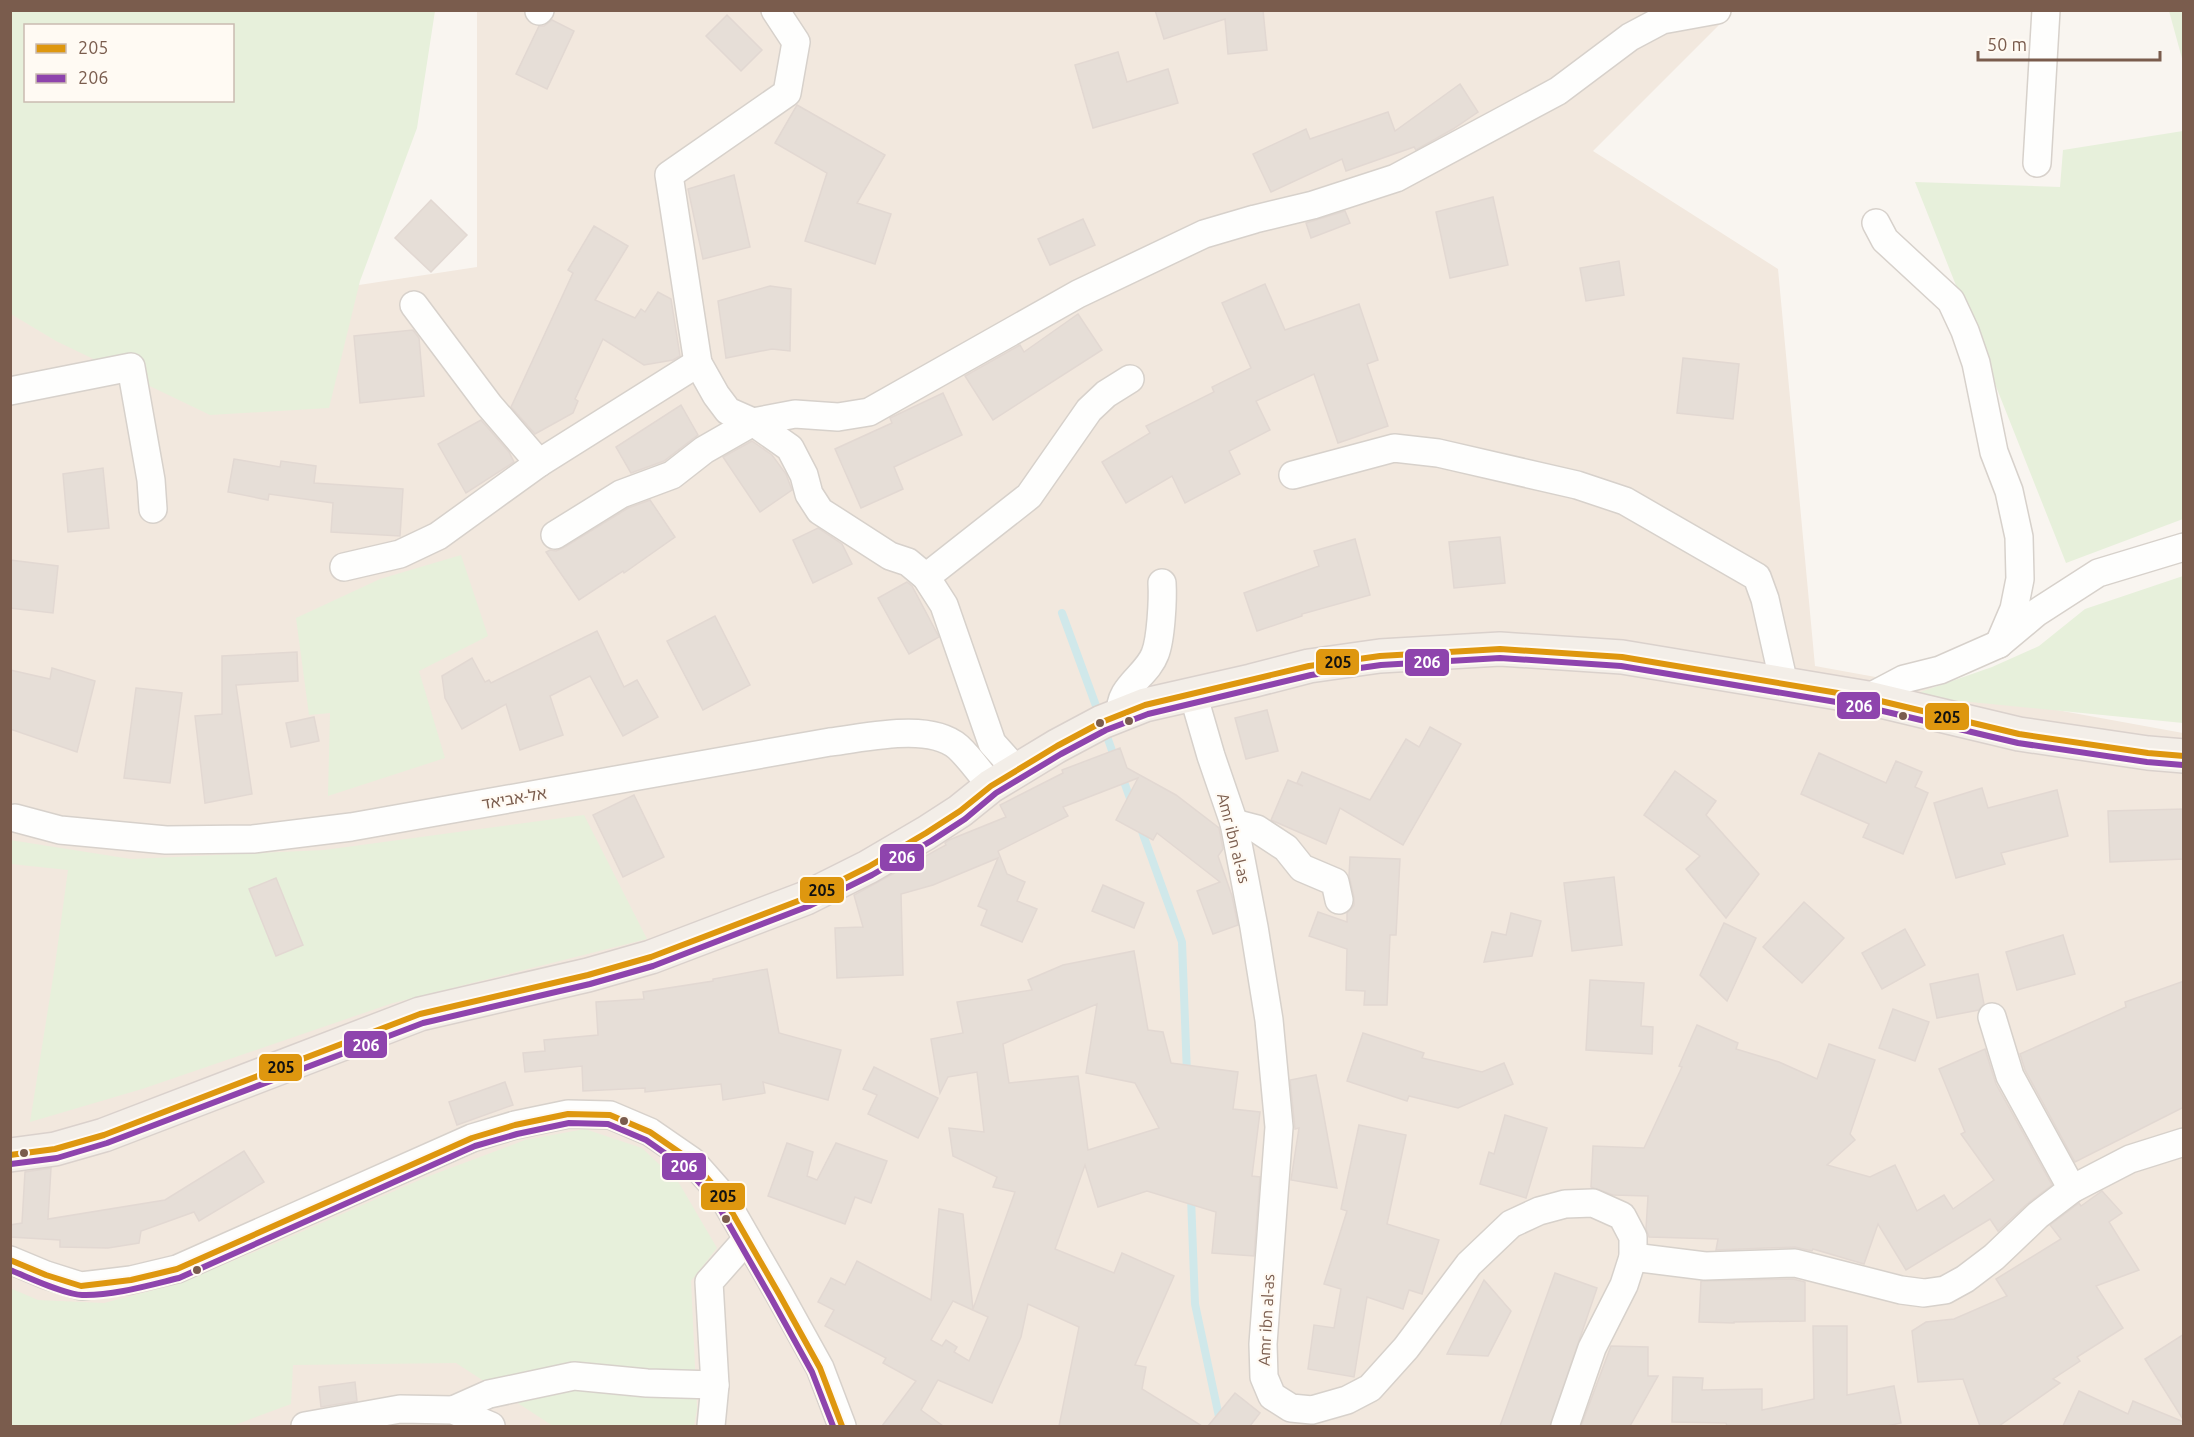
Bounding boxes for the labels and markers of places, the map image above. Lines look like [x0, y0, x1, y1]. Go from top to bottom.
unlabelled marker [1897, 710, 1909, 722]
unlabelled marker [1123, 715, 1135, 727]
unlabelled marker [1094, 717, 1106, 729]
unlabelled marker [618, 1115, 630, 1127]
unlabelled marker [18, 1147, 30, 1159]
unlabelled marker [720, 1213, 732, 1225]
unlabelled marker [191, 1264, 203, 1276]

